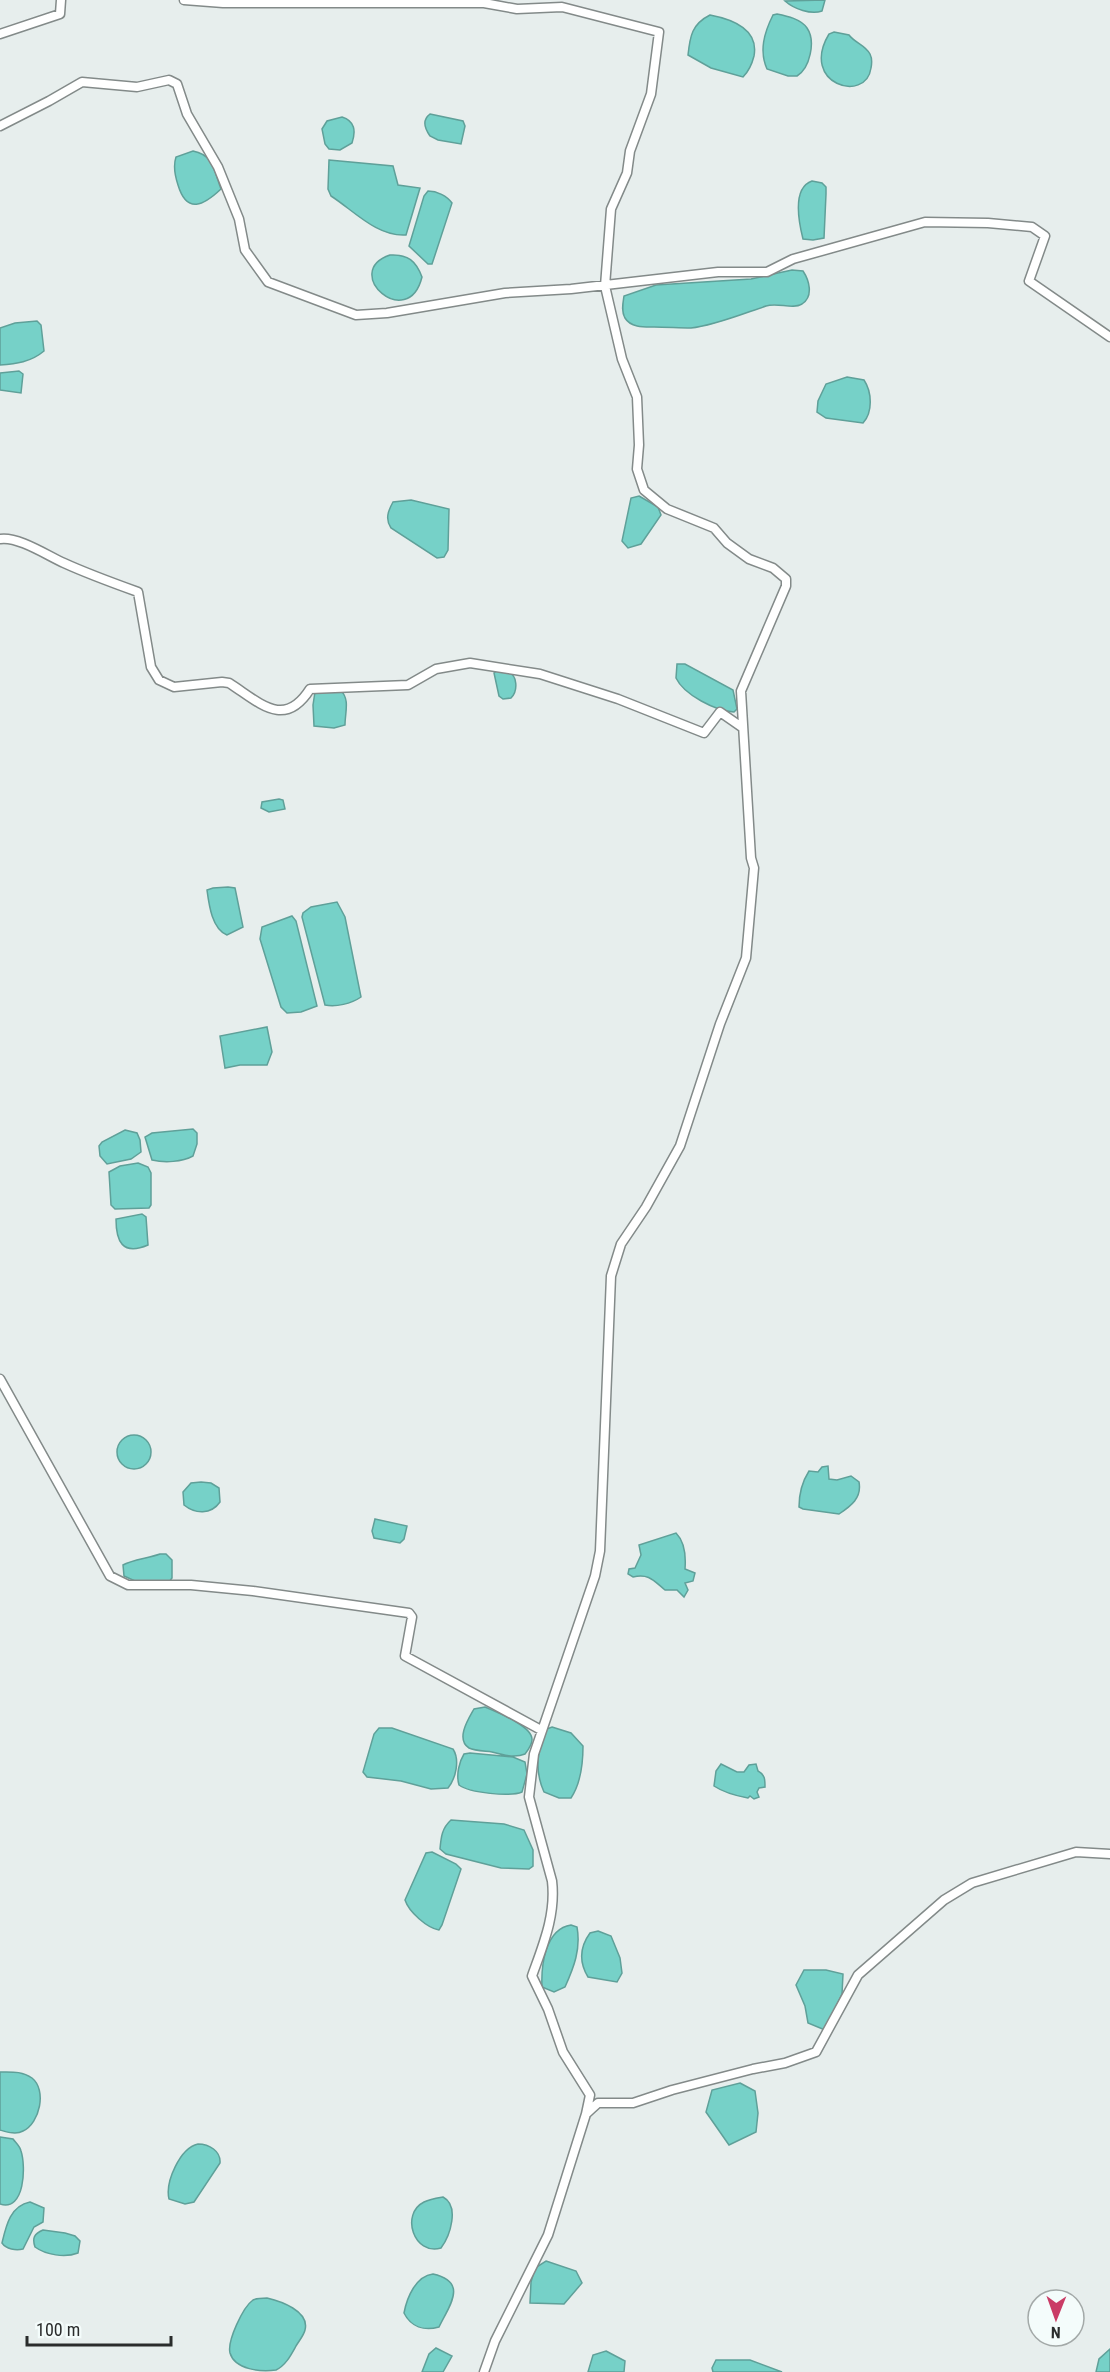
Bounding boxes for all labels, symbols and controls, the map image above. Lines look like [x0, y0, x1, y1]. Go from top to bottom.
north arrow [1026, 2288, 1086, 2348]
scale bar [27, 2309, 171, 2347]
text: 100 m [36, 2319, 80, 2340]
text: N [1051, 2323, 1061, 2342]

